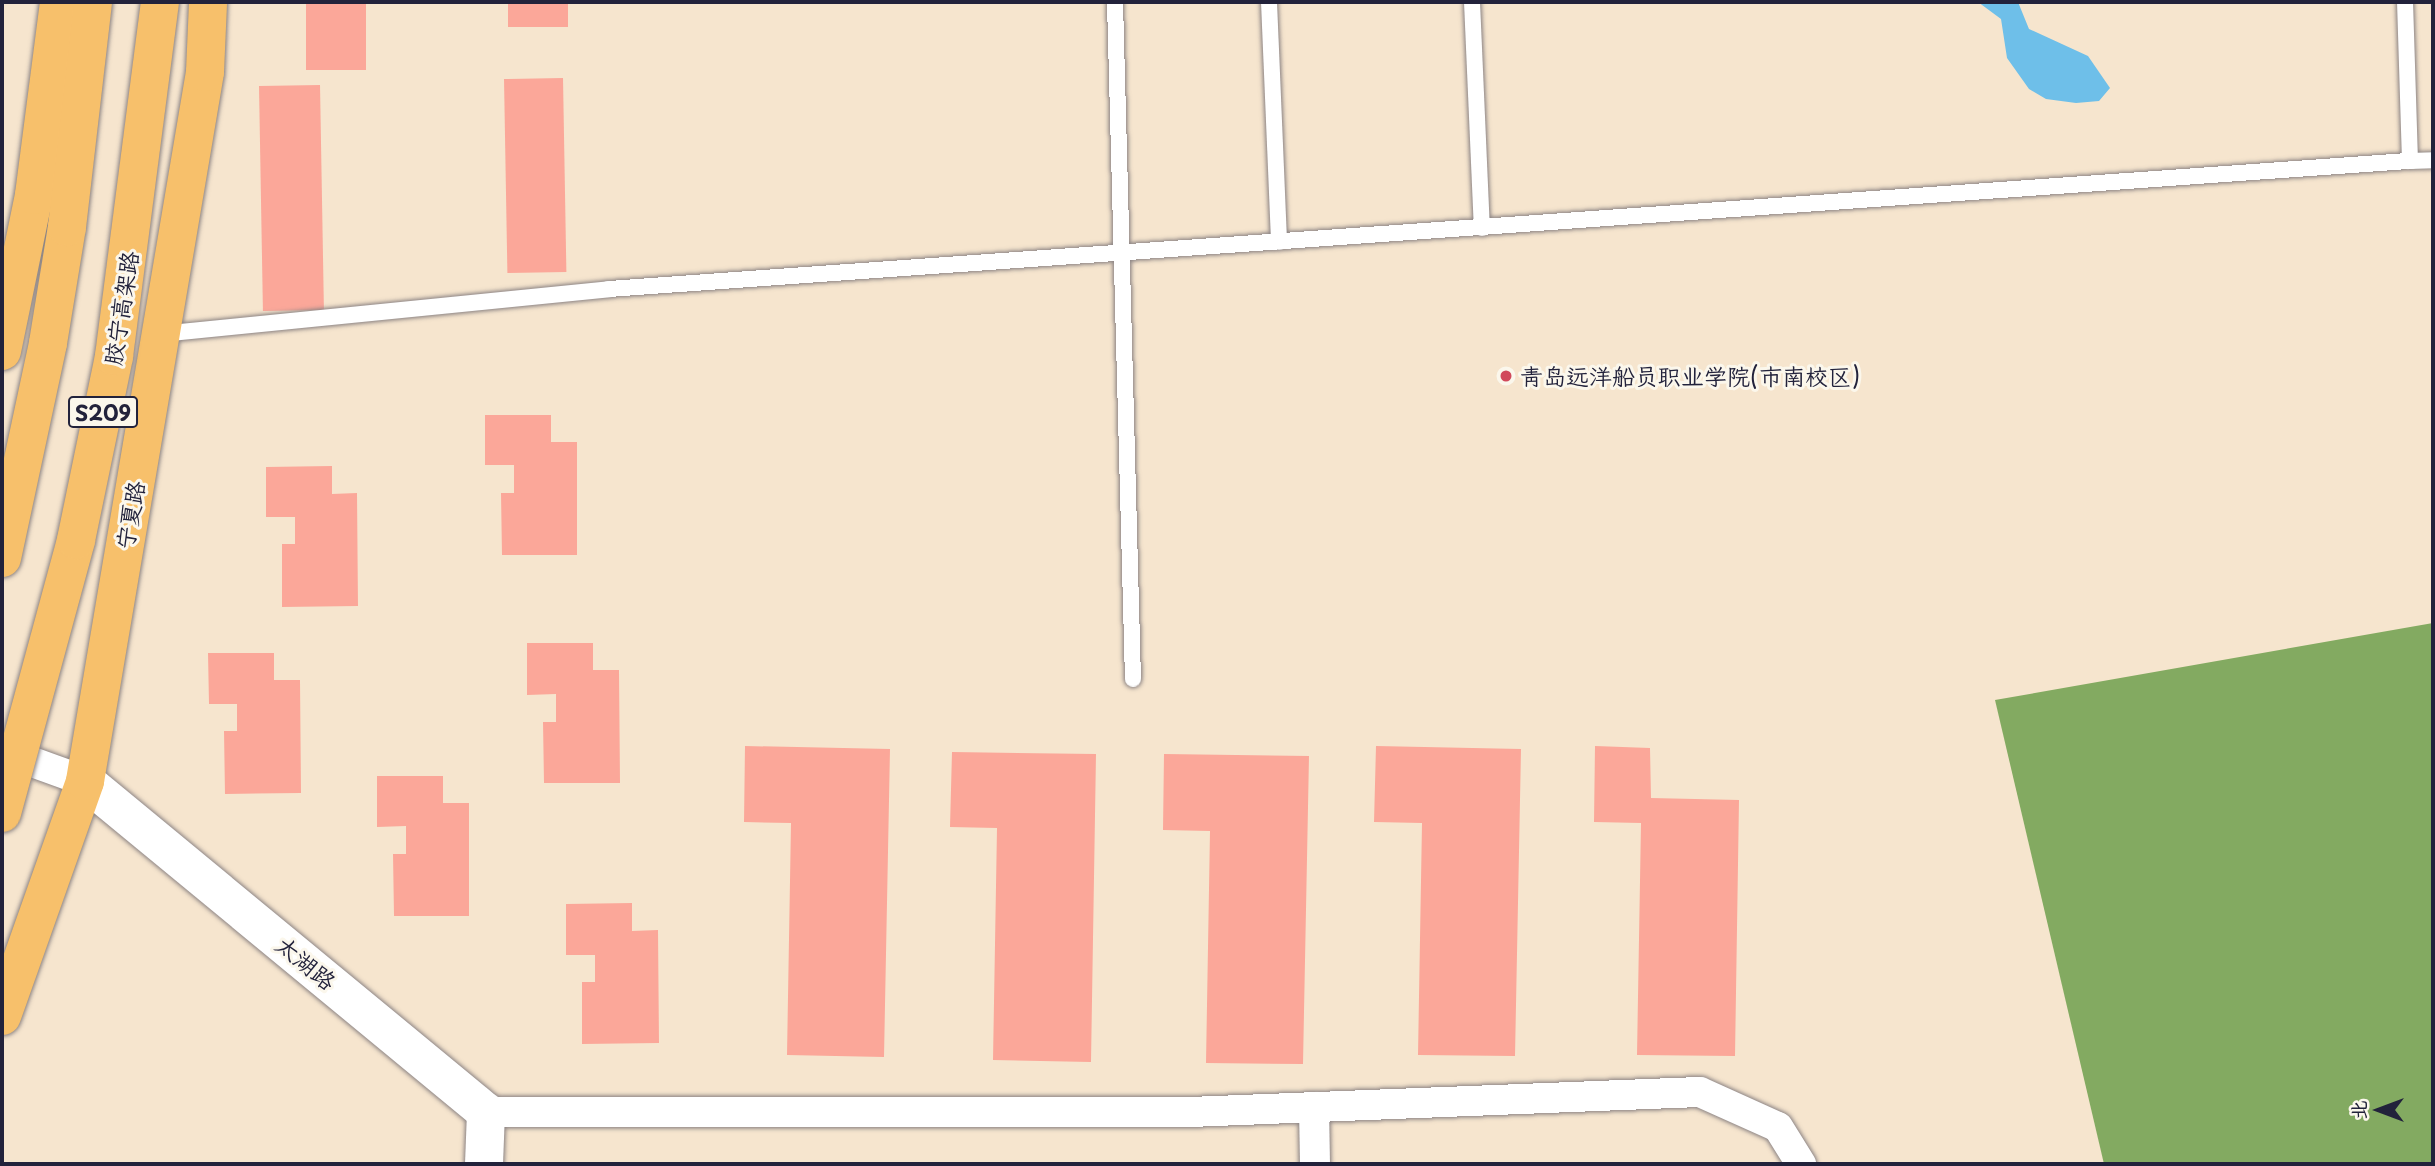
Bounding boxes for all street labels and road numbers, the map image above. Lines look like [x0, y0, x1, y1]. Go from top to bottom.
street label: 胶宁高架路 [98, 249, 144, 367]
road number: S209 [68, 394, 138, 430]
street label: 宁夏路 [110, 479, 150, 551]
street label: 太湖路 [271, 931, 341, 995]

